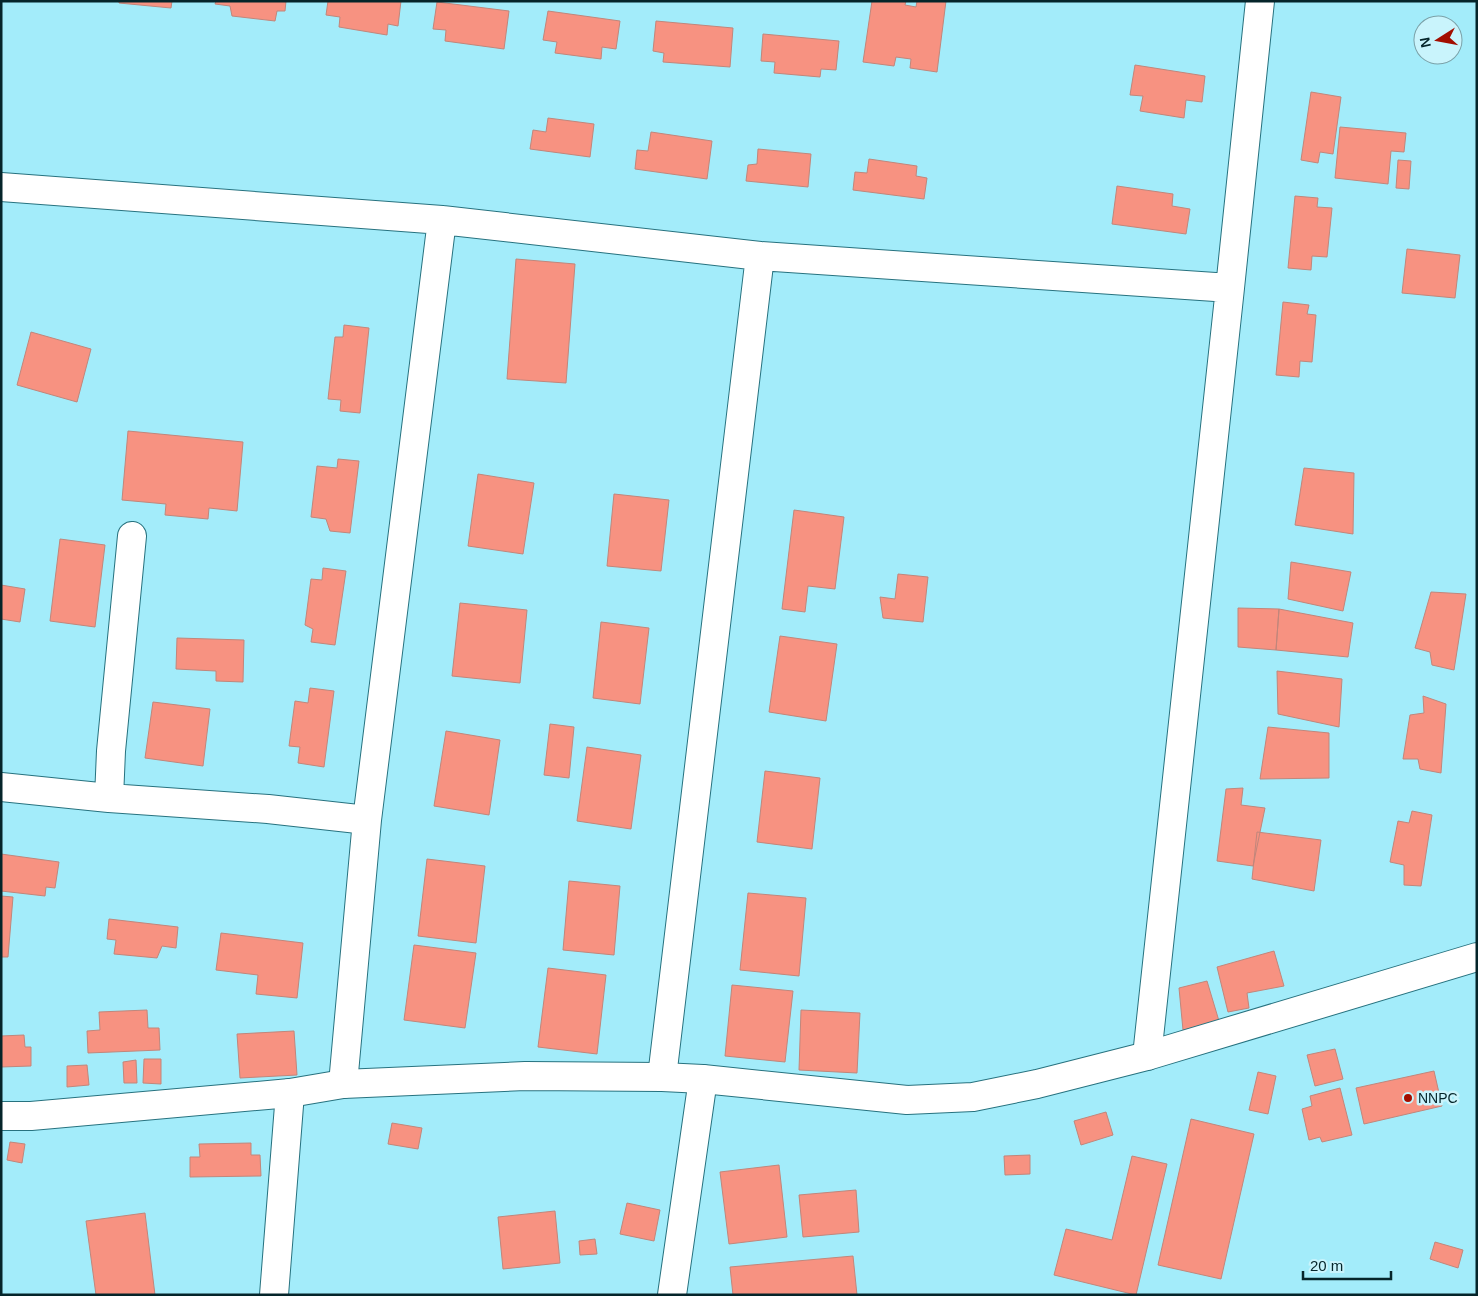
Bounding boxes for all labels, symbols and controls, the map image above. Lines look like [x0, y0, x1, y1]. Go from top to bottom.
north arrow [1413, 15, 1463, 65]
text: N [1416, 36, 1434, 49]
place label: NNPC [1418, 1090, 1458, 1106]
marker: NNPC [1402, 1092, 1414, 1104]
scale bar [1303, 1248, 1390, 1280]
text: 20 m [1310, 1257, 1343, 1274]

